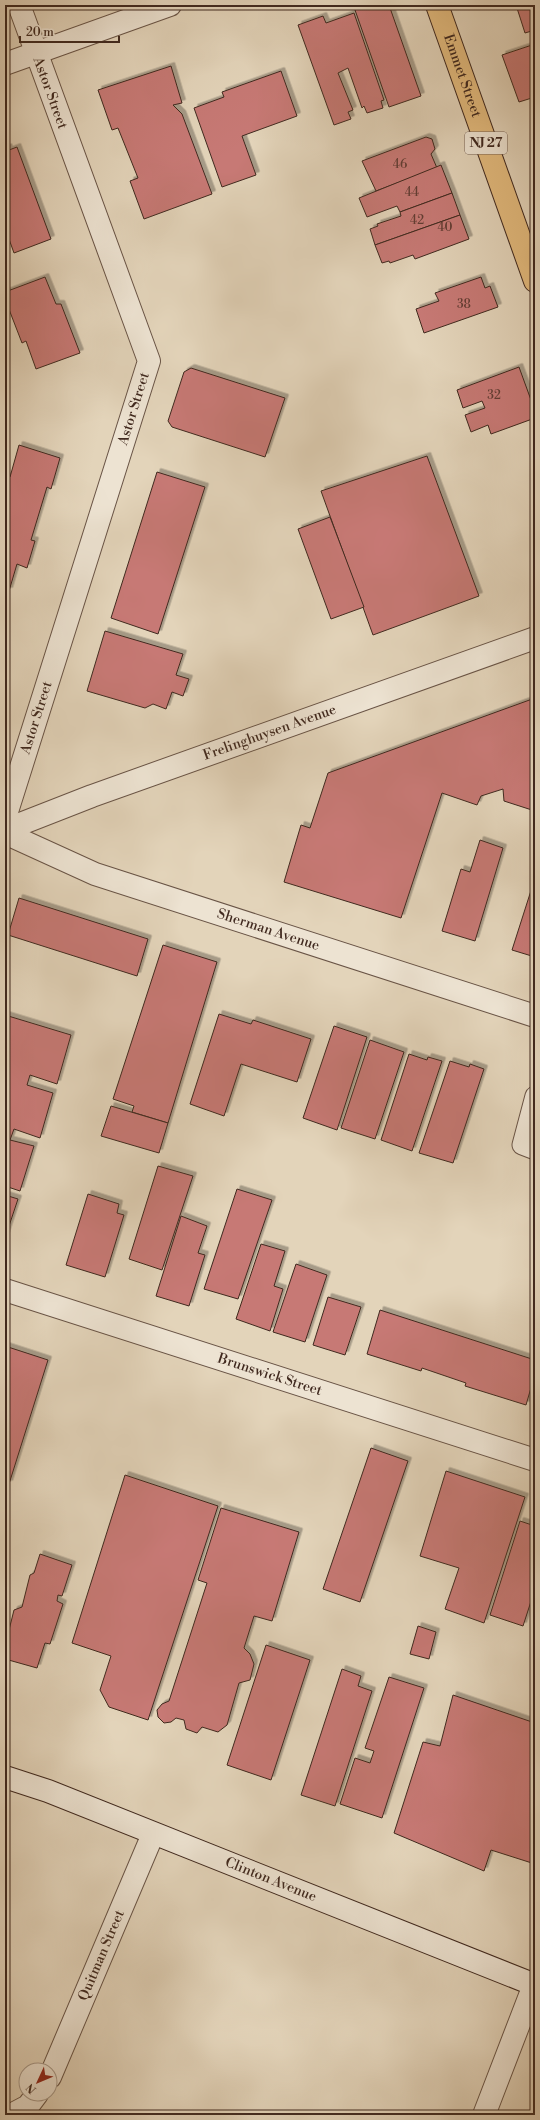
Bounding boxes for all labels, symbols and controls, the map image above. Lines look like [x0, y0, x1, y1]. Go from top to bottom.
scale bar [20, 18, 119, 44]
text: 20 m [26, 25, 54, 40]
street label: Emmet Street [439, 32, 485, 120]
street label: Astor Street [28, 54, 71, 132]
road number: NJ 27 [465, 132, 507, 154]
house number: 46 [393, 157, 407, 172]
house number: 44 [405, 185, 419, 200]
house number: 42 [410, 213, 424, 228]
house number: 40 [437, 220, 453, 235]
house number: 38 [457, 297, 471, 312]
street label: Astor Street [114, 370, 154, 449]
house number: 32 [487, 388, 501, 403]
street label: Astor Street [16, 679, 57, 758]
street label: Frelinghuysen Avenue [201, 701, 339, 765]
street label: Sherman Avenue [215, 905, 322, 955]
street label: Brunswick Street [214, 1349, 324, 1400]
street label: Clinton Avenue [222, 1853, 319, 1906]
street label: Quitman Street [74, 1907, 129, 2004]
north arrow [18, 2062, 58, 2102]
text: N [23, 2080, 40, 2096]

